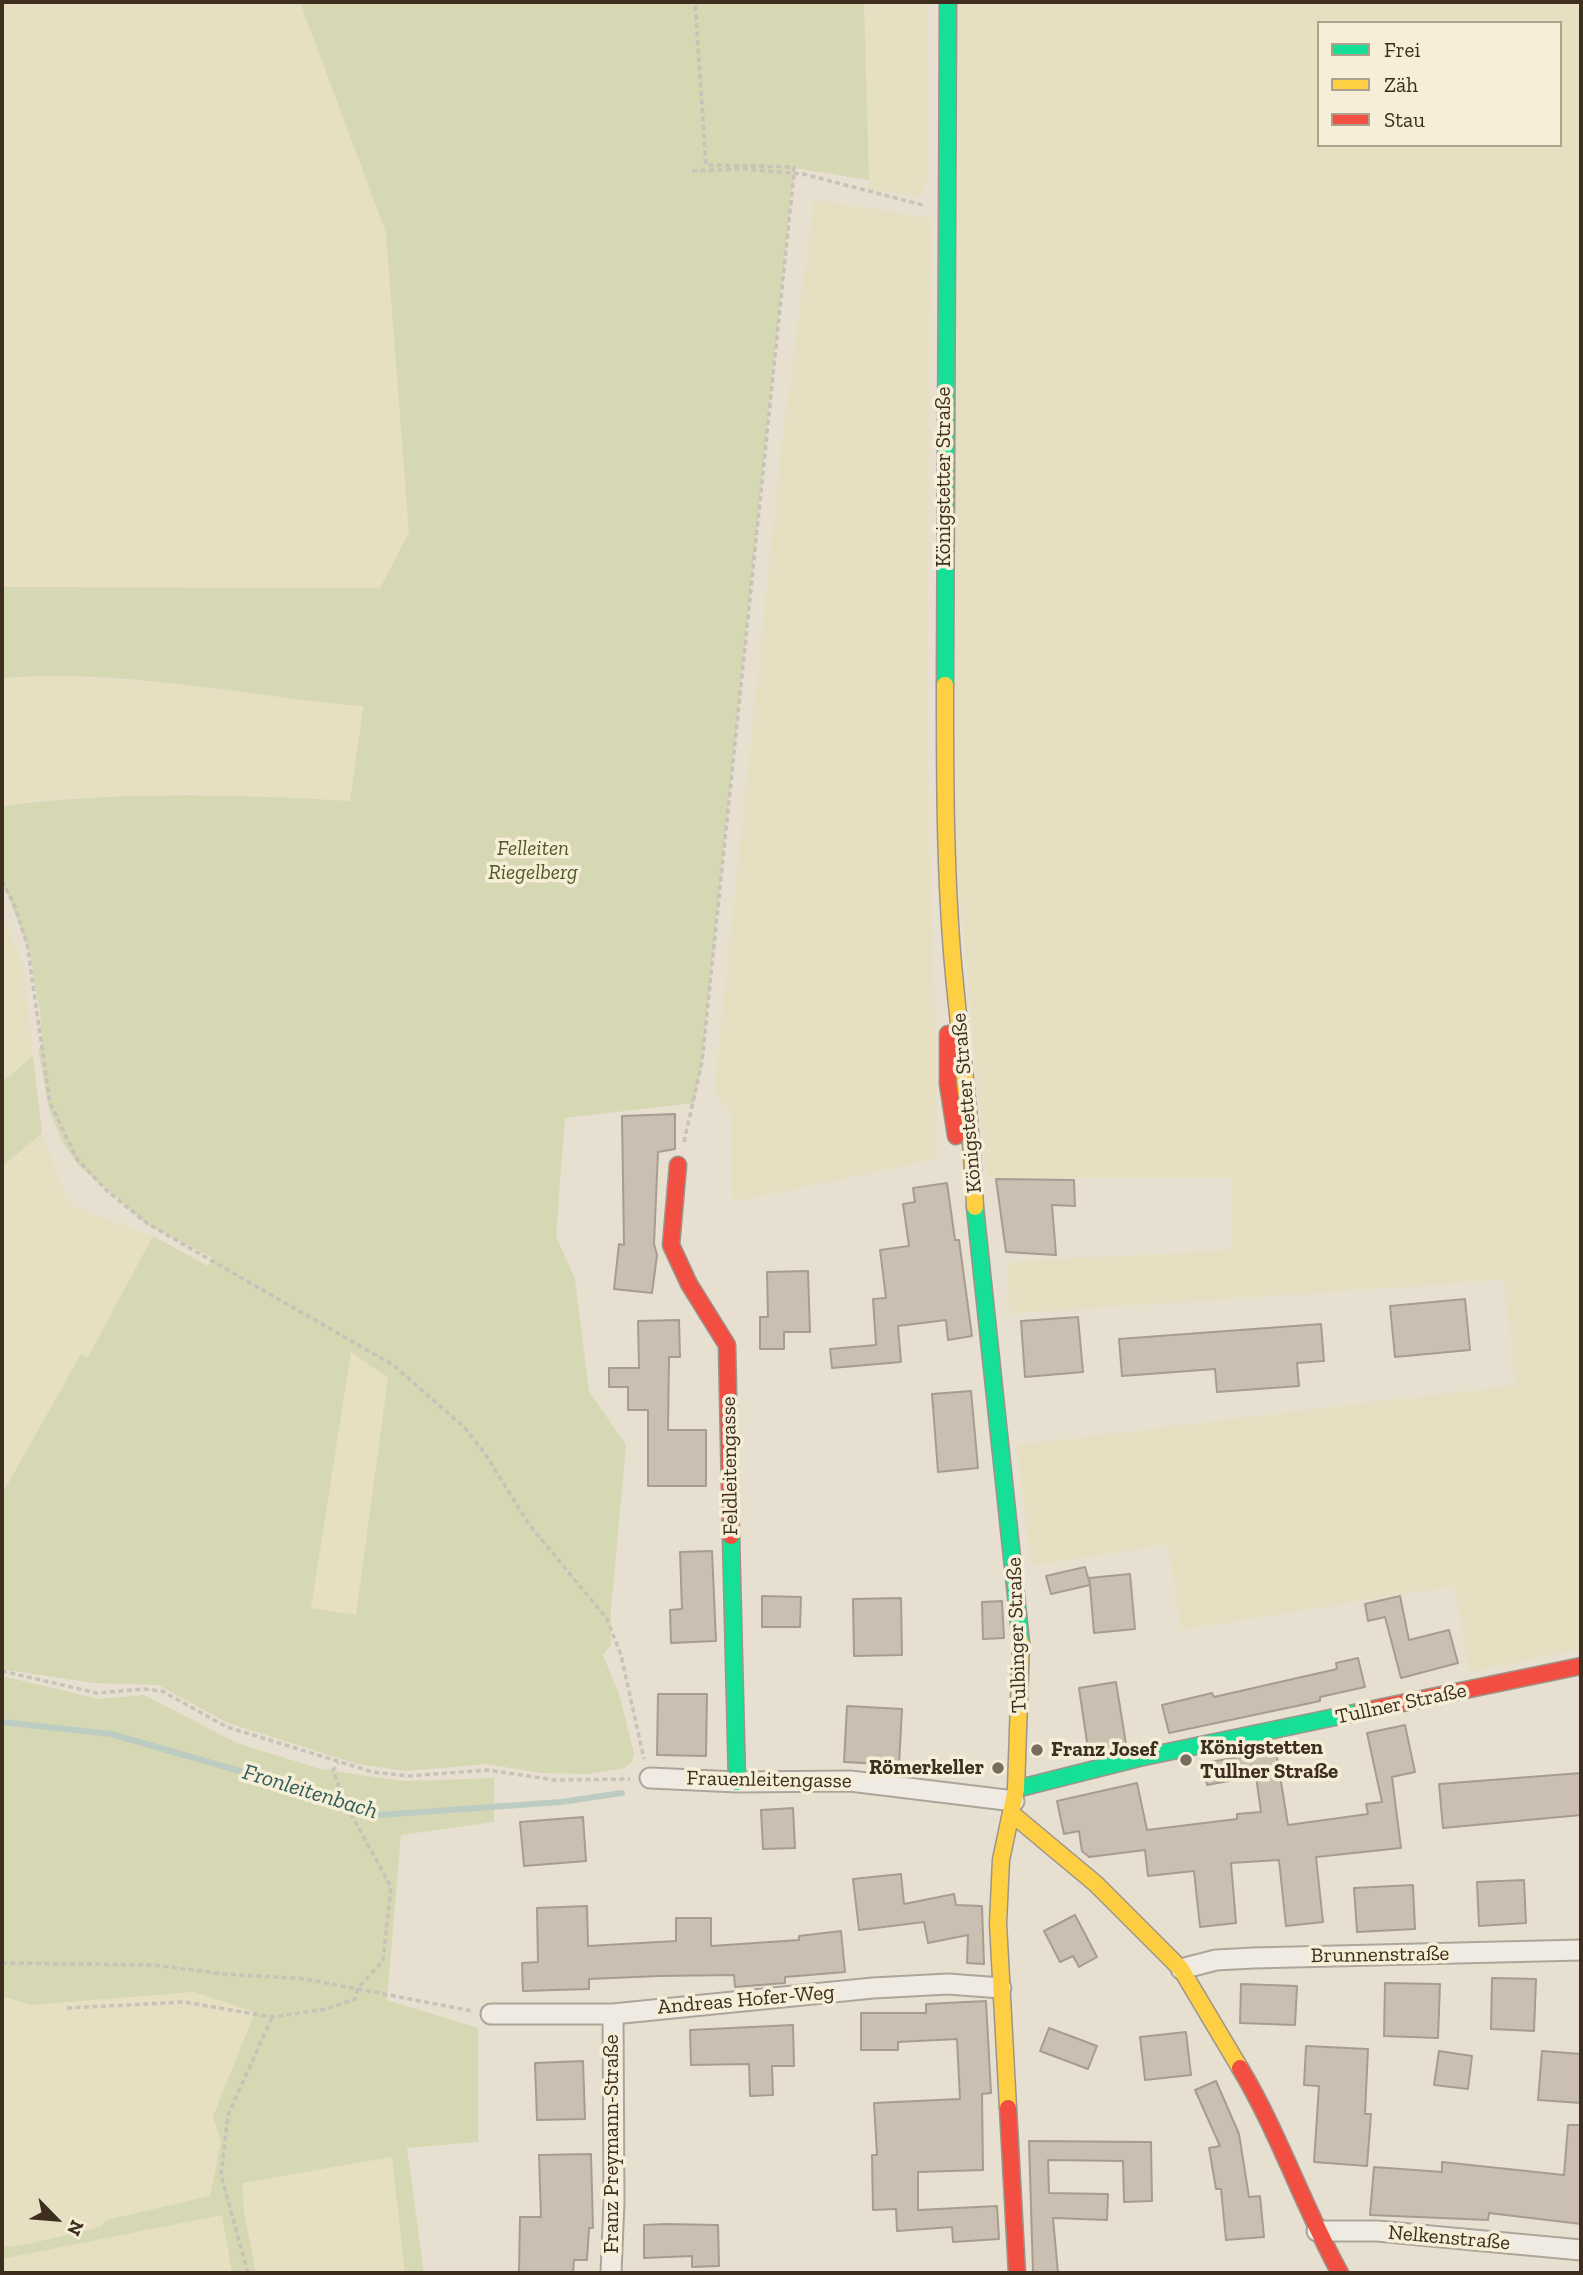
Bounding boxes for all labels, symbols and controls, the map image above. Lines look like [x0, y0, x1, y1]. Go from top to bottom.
legend [1317, 21, 1562, 147]
text: Frei [1384, 37, 1420, 62]
text: Zäh [1384, 72, 1418, 97]
text: Stau [1384, 107, 1425, 132]
street label: Königstetter Straße [931, 387, 957, 567]
park label: Felleiten Riegelberg [488, 836, 578, 886]
street label: Königstetter Straße [947, 1012, 987, 1194]
street label: Feldleitengasse [716, 1396, 744, 1536]
street label: Tulbinger Straße [1002, 1557, 1032, 1713]
street label: Tullner Straße [1333, 1678, 1469, 1730]
place label: Königstetten Tullner Straße [1200, 1735, 1338, 1785]
place label: Franz Josef [1051, 1737, 1157, 1763]
marker: Franz Josef [1029, 1742, 1045, 1758]
marker: Königstetten Tullner Straße [1178, 1752, 1194, 1768]
place label: Römerkeller [869, 1755, 984, 1781]
water label: Fronleitenbach [239, 1758, 381, 1826]
marker: Römerkeller [990, 1760, 1006, 1776]
street label: Frauenleitengasse [686, 1766, 852, 1794]
street label: Brunnenstraße [1310, 1941, 1450, 1969]
street label: Andreas Hofer-Weg [656, 1980, 836, 2020]
street label: Franz Preymann-Straße [599, 2034, 625, 2254]
north arrow [21, 2184, 91, 2254]
text: N [62, 2217, 89, 2239]
street label: Nelkenstraße [1387, 2220, 1511, 2256]

